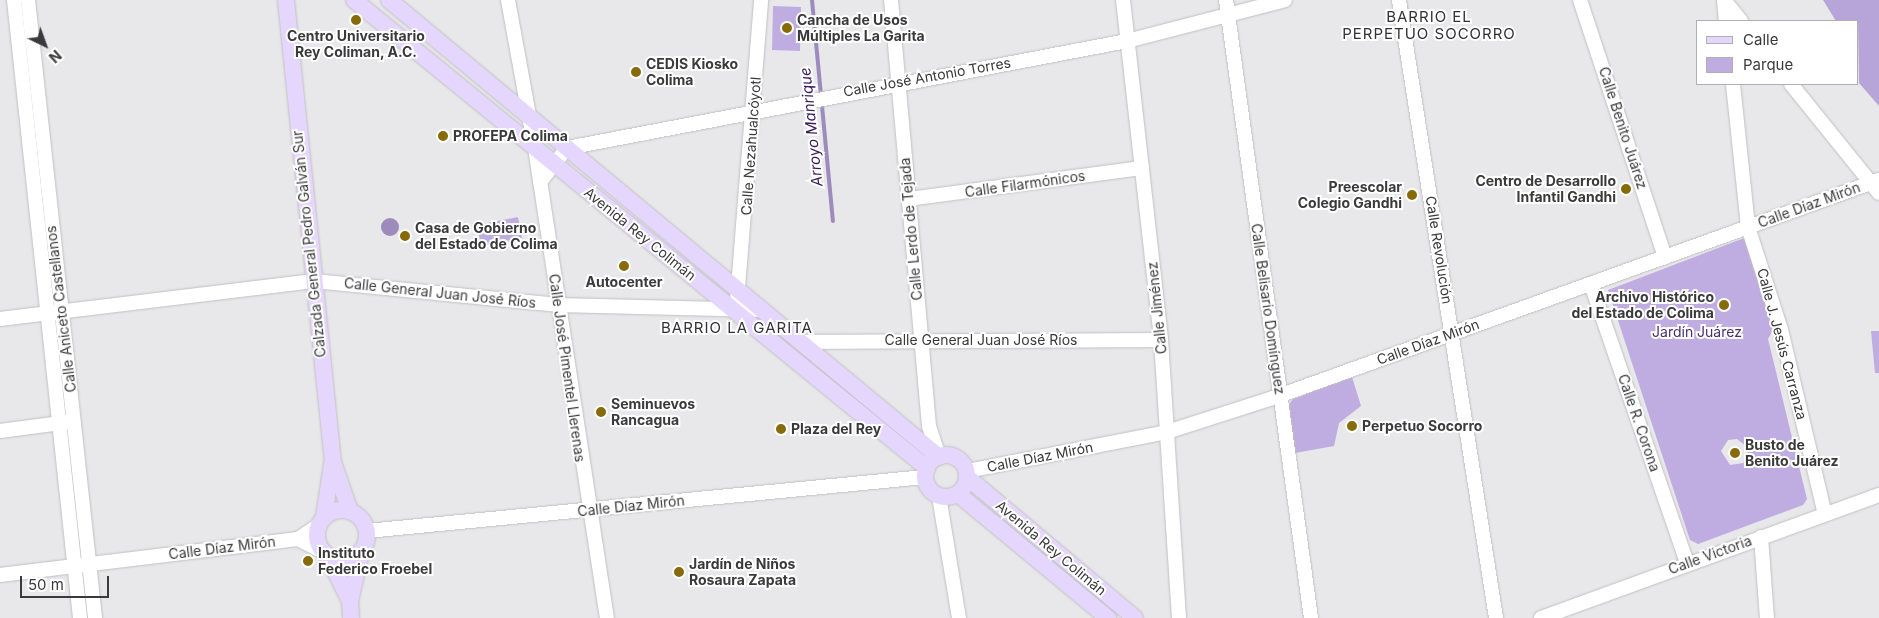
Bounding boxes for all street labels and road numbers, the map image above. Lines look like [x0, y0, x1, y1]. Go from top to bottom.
street label: Calle José Antonio Torres [842, 54, 1012, 100]
street label: Calle Benito Juárez [1595, 65, 1651, 191]
street label: Calle Nezahualcóyotl [738, 76, 764, 216]
street label: Calzada General Pedro Galván Sur [289, 130, 329, 358]
street label: Calle Lerdo de Tejada [896, 157, 926, 301]
street label: Calle Filarmónicos [964, 167, 1086, 201]
street label: Calle Díaz Mirón [1756, 179, 1862, 231]
street label: Avenida Rey Colimán [581, 184, 699, 284]
street label: Calle Revolución [1422, 195, 1456, 305]
street label: Calle Belisario Domínguez [1248, 222, 1288, 396]
street label: Calle Aniceto Castellanos [42, 225, 80, 393]
street label: Calle Jiménez [1144, 261, 1170, 355]
street label: Calle J. Jesús Carranza [1754, 266, 1810, 422]
street label: Calle José Pimentel Llerenas [545, 273, 589, 463]
street label: Calle General Juan José Ríos [343, 275, 537, 311]
street label: Calle Díaz Mirón [1375, 316, 1481, 368]
street label: Calle General Juan José Ríos [885, 332, 1077, 348]
street label: Calle R. Corona [1614, 372, 1664, 474]
street label: Calle Díaz Mirón [986, 438, 1094, 476]
street label: Calle Díaz Mirón [577, 492, 685, 520]
street label: Avenida Rey Colimán [992, 497, 1110, 599]
street label: Calle Victoria [1666, 532, 1754, 578]
street label: Calle Díaz Mirón [168, 533, 276, 563]

